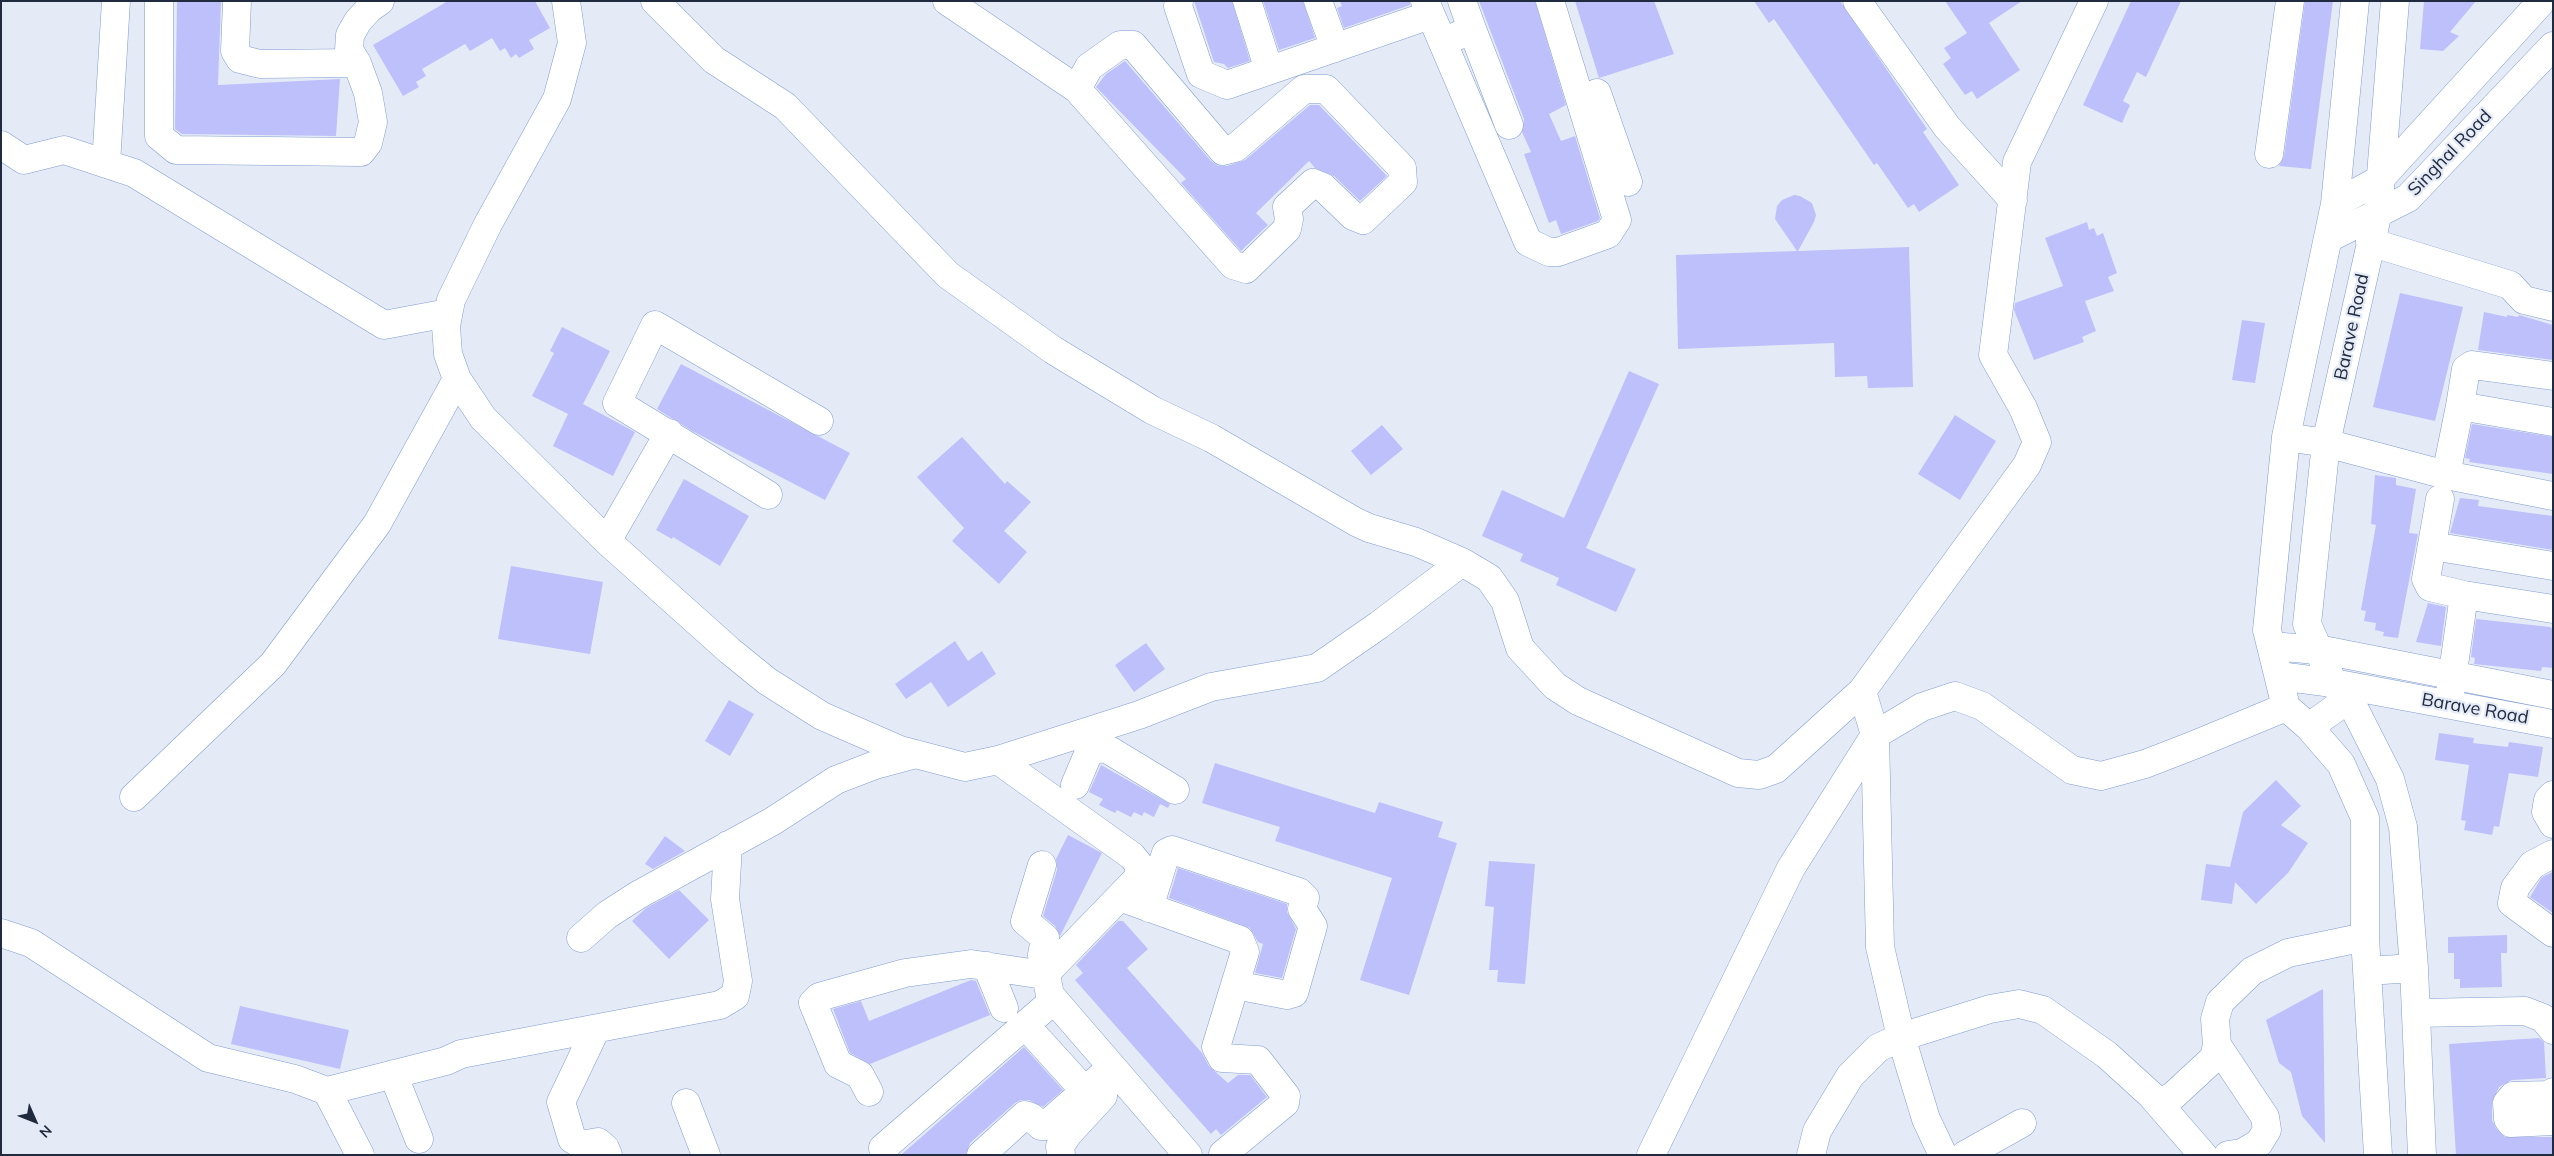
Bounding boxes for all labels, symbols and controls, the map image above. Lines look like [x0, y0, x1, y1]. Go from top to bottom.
street label: Singhal Road [2404, 105, 2496, 201]
street label: Barave Road [2330, 272, 2374, 382]
street label: Barave Road [2420, 689, 2530, 729]
north arrow [10, 1096, 60, 1146]
text: N [36, 1121, 56, 1141]

